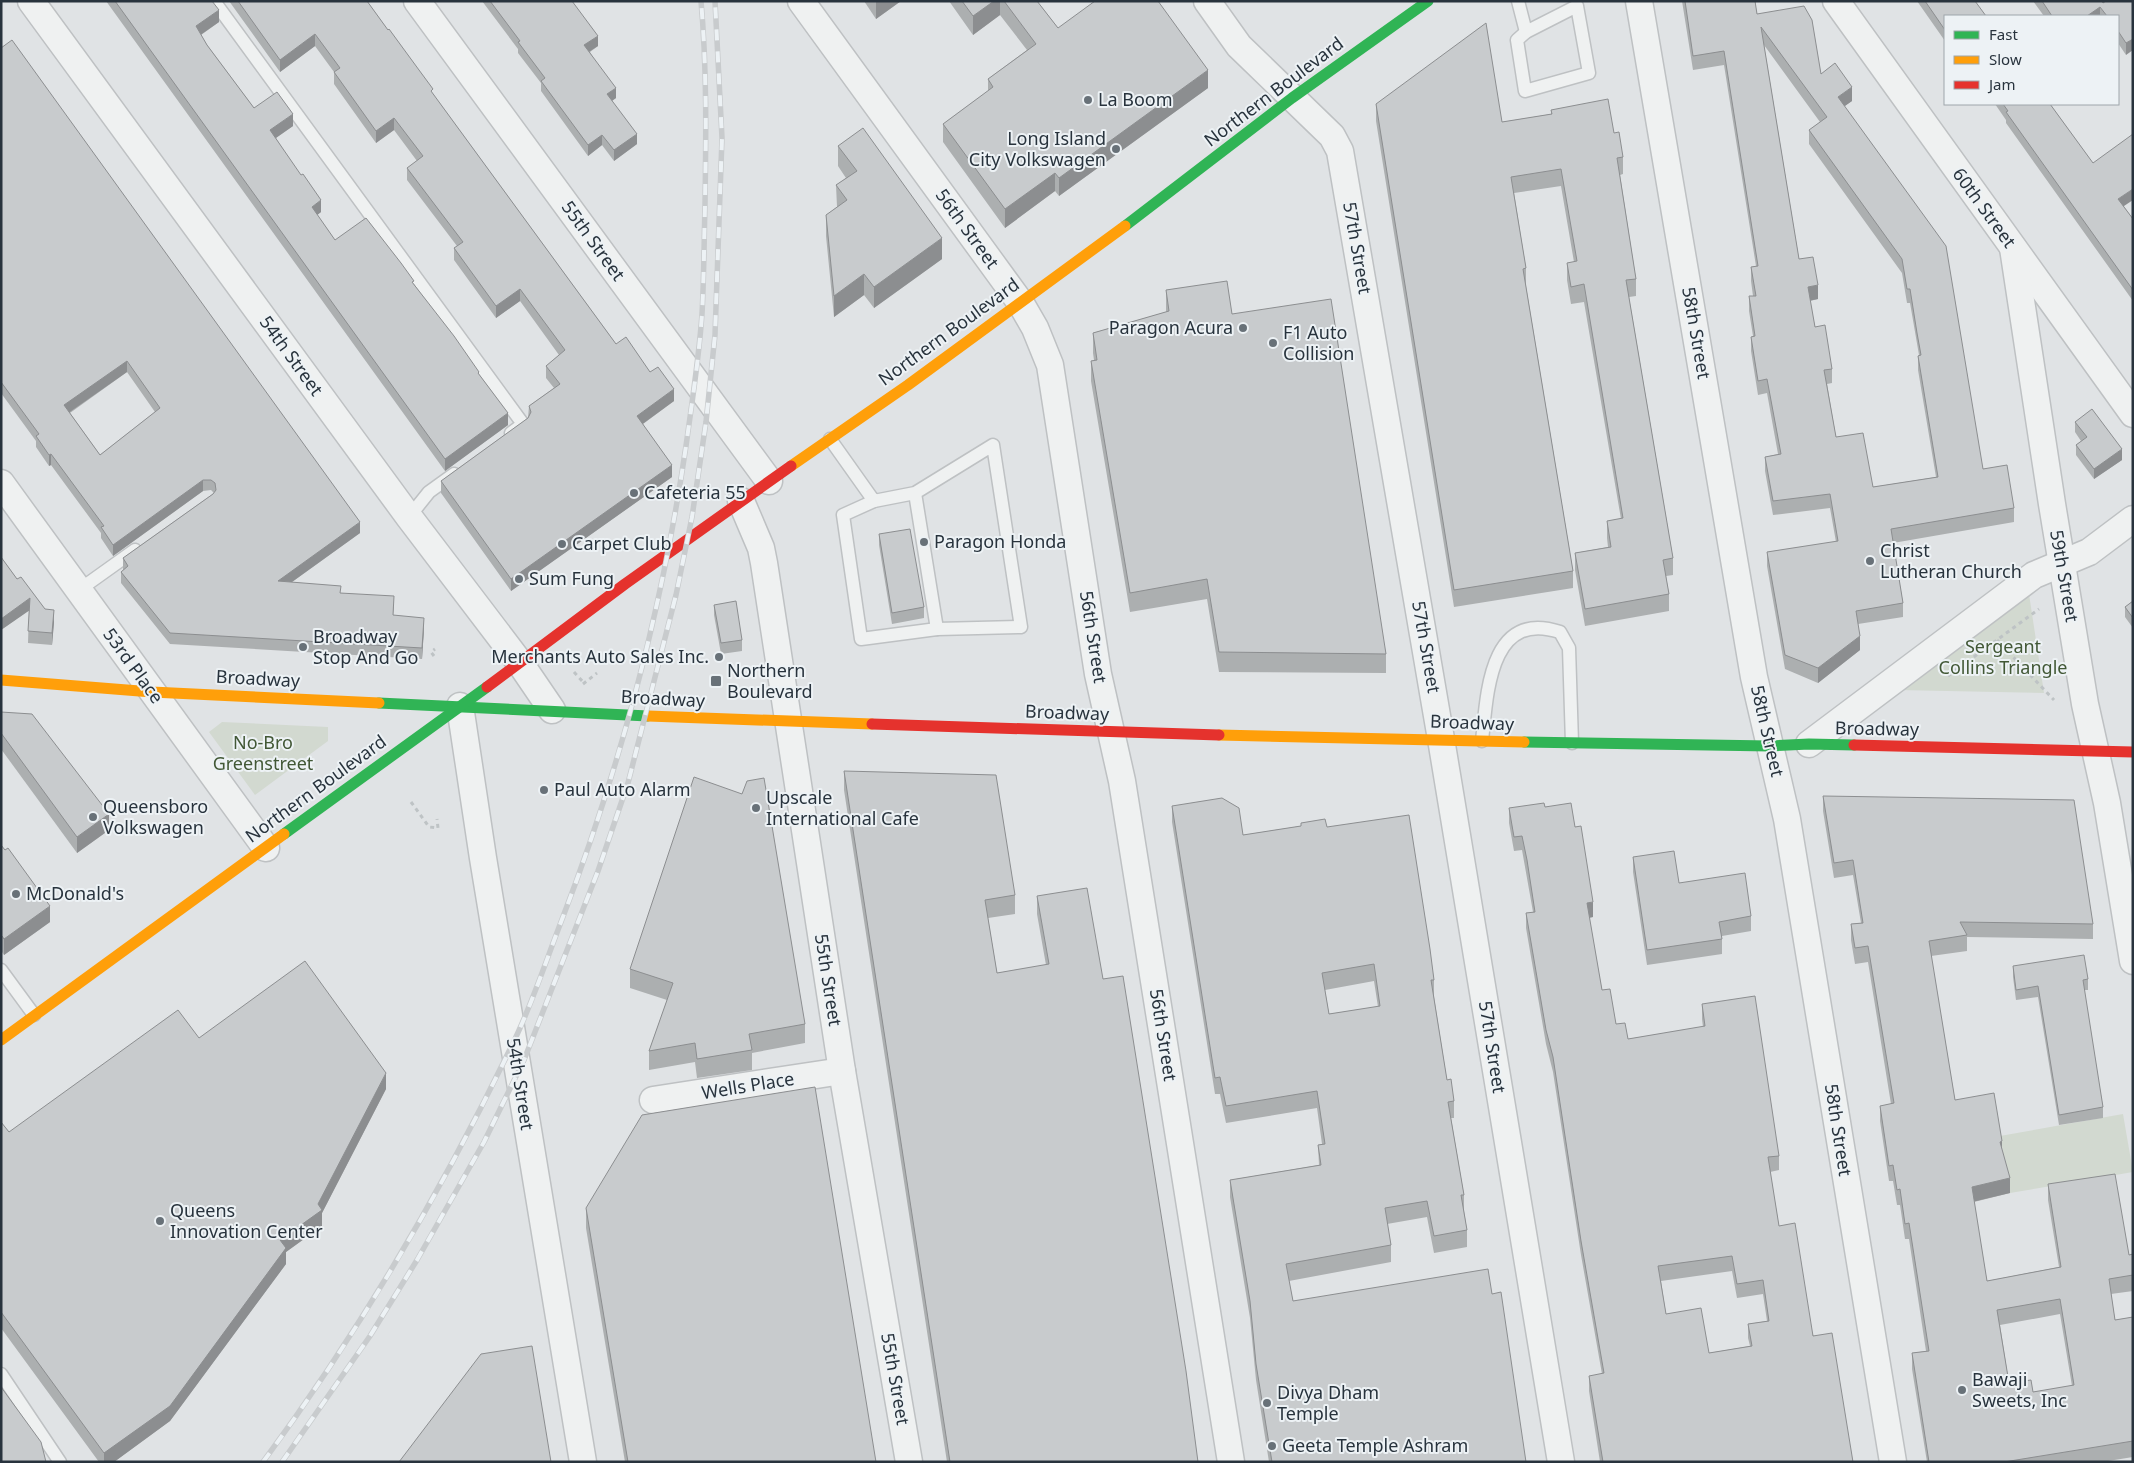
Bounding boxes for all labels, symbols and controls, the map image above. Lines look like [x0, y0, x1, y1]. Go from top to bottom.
legend [1944, 15, 2119, 105]
text: Fast [1989, 24, 2018, 44]
street label: Northern Boulevard [1199, 31, 1348, 152]
text: Slow [1989, 49, 2022, 69]
text: Jam [1987, 74, 2016, 94]
place label: La Boom [1098, 87, 1173, 111]
marker: La Boom [1082, 94, 1094, 106]
place label: Long Island City Volkswagen [969, 126, 1106, 171]
marker: Long Island City Volkswagen [1110, 143, 1122, 155]
street label: 60th Street [1948, 163, 2022, 253]
street label: 56th Street [931, 184, 1005, 274]
street label: 55th Street [557, 196, 631, 286]
street label: 57th Street [1338, 200, 1378, 296]
street label: Northern Boulevard [873, 272, 1024, 390]
street label: 58th Street [1677, 285, 1717, 381]
street label: 54th Street [255, 311, 329, 401]
place label: Paragon Acura [1109, 315, 1233, 339]
place label: F1 Auto Collision [1283, 320, 1354, 365]
marker: Paragon Acura [1237, 322, 1249, 334]
marker: F1 Auto Collision [1267, 337, 1279, 349]
place label: Cafeteria 55 [644, 480, 746, 504]
marker: Cafeteria 55 [628, 487, 640, 499]
street label: 59th Street [2045, 528, 2085, 624]
place label: Paragon Honda [934, 529, 1066, 553]
place label: Carpet Club [572, 531, 672, 555]
marker: Paragon Honda [918, 536, 930, 548]
marker: Carpet Club [556, 538, 568, 550]
place label: Christ Lutheran Church [1880, 538, 2022, 583]
marker: Christ Lutheran Church [1864, 555, 1876, 567]
place label: Sum Fung [529, 566, 614, 590]
marker: Sum Fung [513, 573, 525, 585]
street label: 56th Street [1075, 589, 1113, 685]
street label: 57th Street [1407, 599, 1447, 695]
street label: 53rd Place [98, 623, 169, 708]
place label: Broadway Stop And Go [313, 624, 418, 669]
park label: Sergeant Collins Triangle [1939, 634, 2067, 679]
marker: Broadway Stop And Go [297, 641, 309, 653]
place label: Merchants Auto Sales Inc. [491, 644, 709, 668]
marker: Merchants Auto Sales Inc. [713, 651, 725, 663]
place label: Northern Boulevard [727, 658, 813, 703]
street label: Broadway [215, 664, 302, 692]
marker: Northern Boulevard [709, 674, 723, 688]
street label: 58th Street [1746, 683, 1790, 779]
street label: Broadway [620, 684, 707, 712]
street label: Broadway [1025, 699, 1110, 725]
street label: Broadway [1430, 709, 1515, 735]
street label: Broadway [1835, 715, 1920, 741]
street label: Northern Boulevard [240, 729, 391, 847]
park label: No-Bro Greenstreet [213, 730, 314, 775]
place label: Paul Auto Alarm [554, 777, 691, 801]
marker: Paul Auto Alarm [538, 784, 550, 796]
place label: Upscale International Cafe [766, 785, 919, 830]
place label: Queensboro Volkswagen [103, 794, 208, 839]
marker: Upscale International Cafe [750, 802, 762, 814]
marker: Queensboro Volkswagen [87, 811, 99, 823]
place label: McDonald's [26, 881, 124, 905]
marker: McDonald's [10, 888, 22, 900]
street label: 55th Street [810, 932, 848, 1028]
street label: 56th Street [1145, 987, 1183, 1083]
street label: 57th Street [1474, 999, 1512, 1095]
street label: 54th Street [502, 1036, 540, 1132]
street label: Wells Place [700, 1066, 796, 1104]
street label: 58th Street [1820, 1082, 1858, 1178]
place label: Queens Innovation Center [170, 1198, 323, 1243]
marker: Queens Innovation Center [154, 1215, 166, 1227]
street label: 55th Street [876, 1331, 916, 1427]
place label: Bawaji Sweets, Inc [1972, 1367, 2067, 1412]
place label: Divya Dham Temple [1277, 1380, 1379, 1425]
marker: Bawaji Sweets, Inc [1956, 1384, 1968, 1396]
marker: Divya Dham Temple [1261, 1397, 1273, 1409]
place label: Geeta Temple Ashram [1282, 1433, 1468, 1457]
marker: Geeta Temple Ashram [1266, 1440, 1278, 1452]

